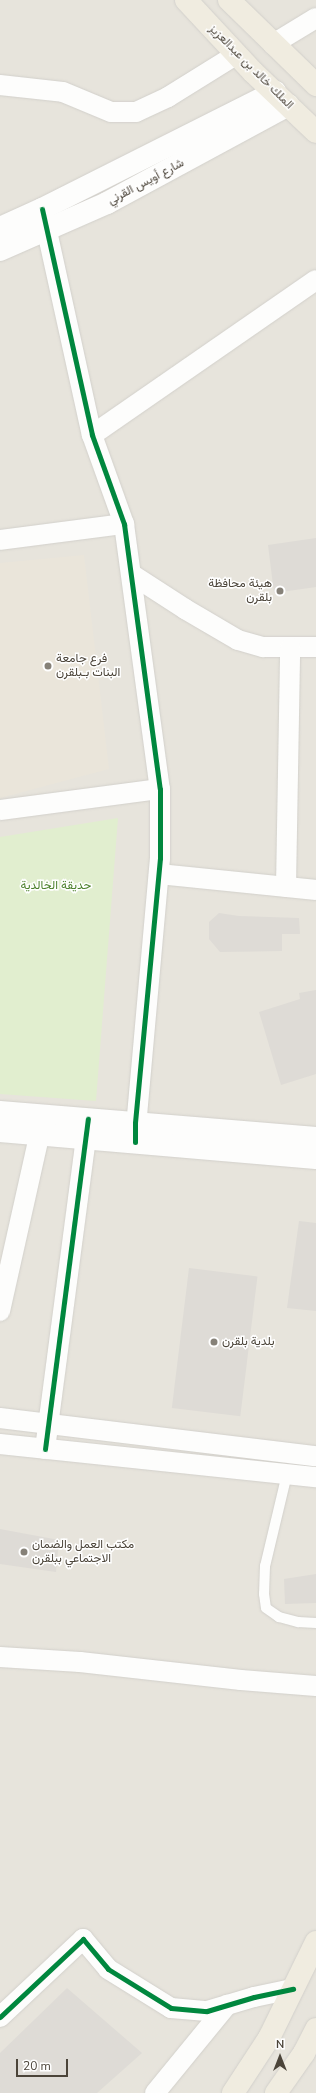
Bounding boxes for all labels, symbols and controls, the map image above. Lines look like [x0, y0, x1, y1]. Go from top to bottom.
street label: الملك خالد بن عبدالعزيز [206, 22, 296, 112]
street label: شارع أويس القرني [105, 156, 187, 208]
place label: هيئة محافظة بلقرن [208, 577, 272, 605]
marker: هيئة محافظة بلقرن [275, 586, 285, 596]
place label: فرع جامعة البنات بـبلقرن [56, 652, 120, 680]
marker: فرع جامعة البنات بـبلقرن [43, 661, 53, 671]
park label: حديقة الخالدية [21, 879, 91, 893]
place label: بلدية بلقرن [222, 1335, 275, 1349]
marker: بلدية بلقرن [209, 1337, 219, 1347]
place label: مكتب العمل والضمان الاجتماعي ببلقرن [32, 1538, 134, 1566]
marker: مكتب العمل والضمان الاجتماعي ببلقرن [19, 1547, 29, 1557]
north arrow [260, 2037, 300, 2077]
text: N [276, 2037, 284, 2052]
scale bar [18, 2051, 70, 2077]
text: 20 m [23, 2058, 51, 2074]

